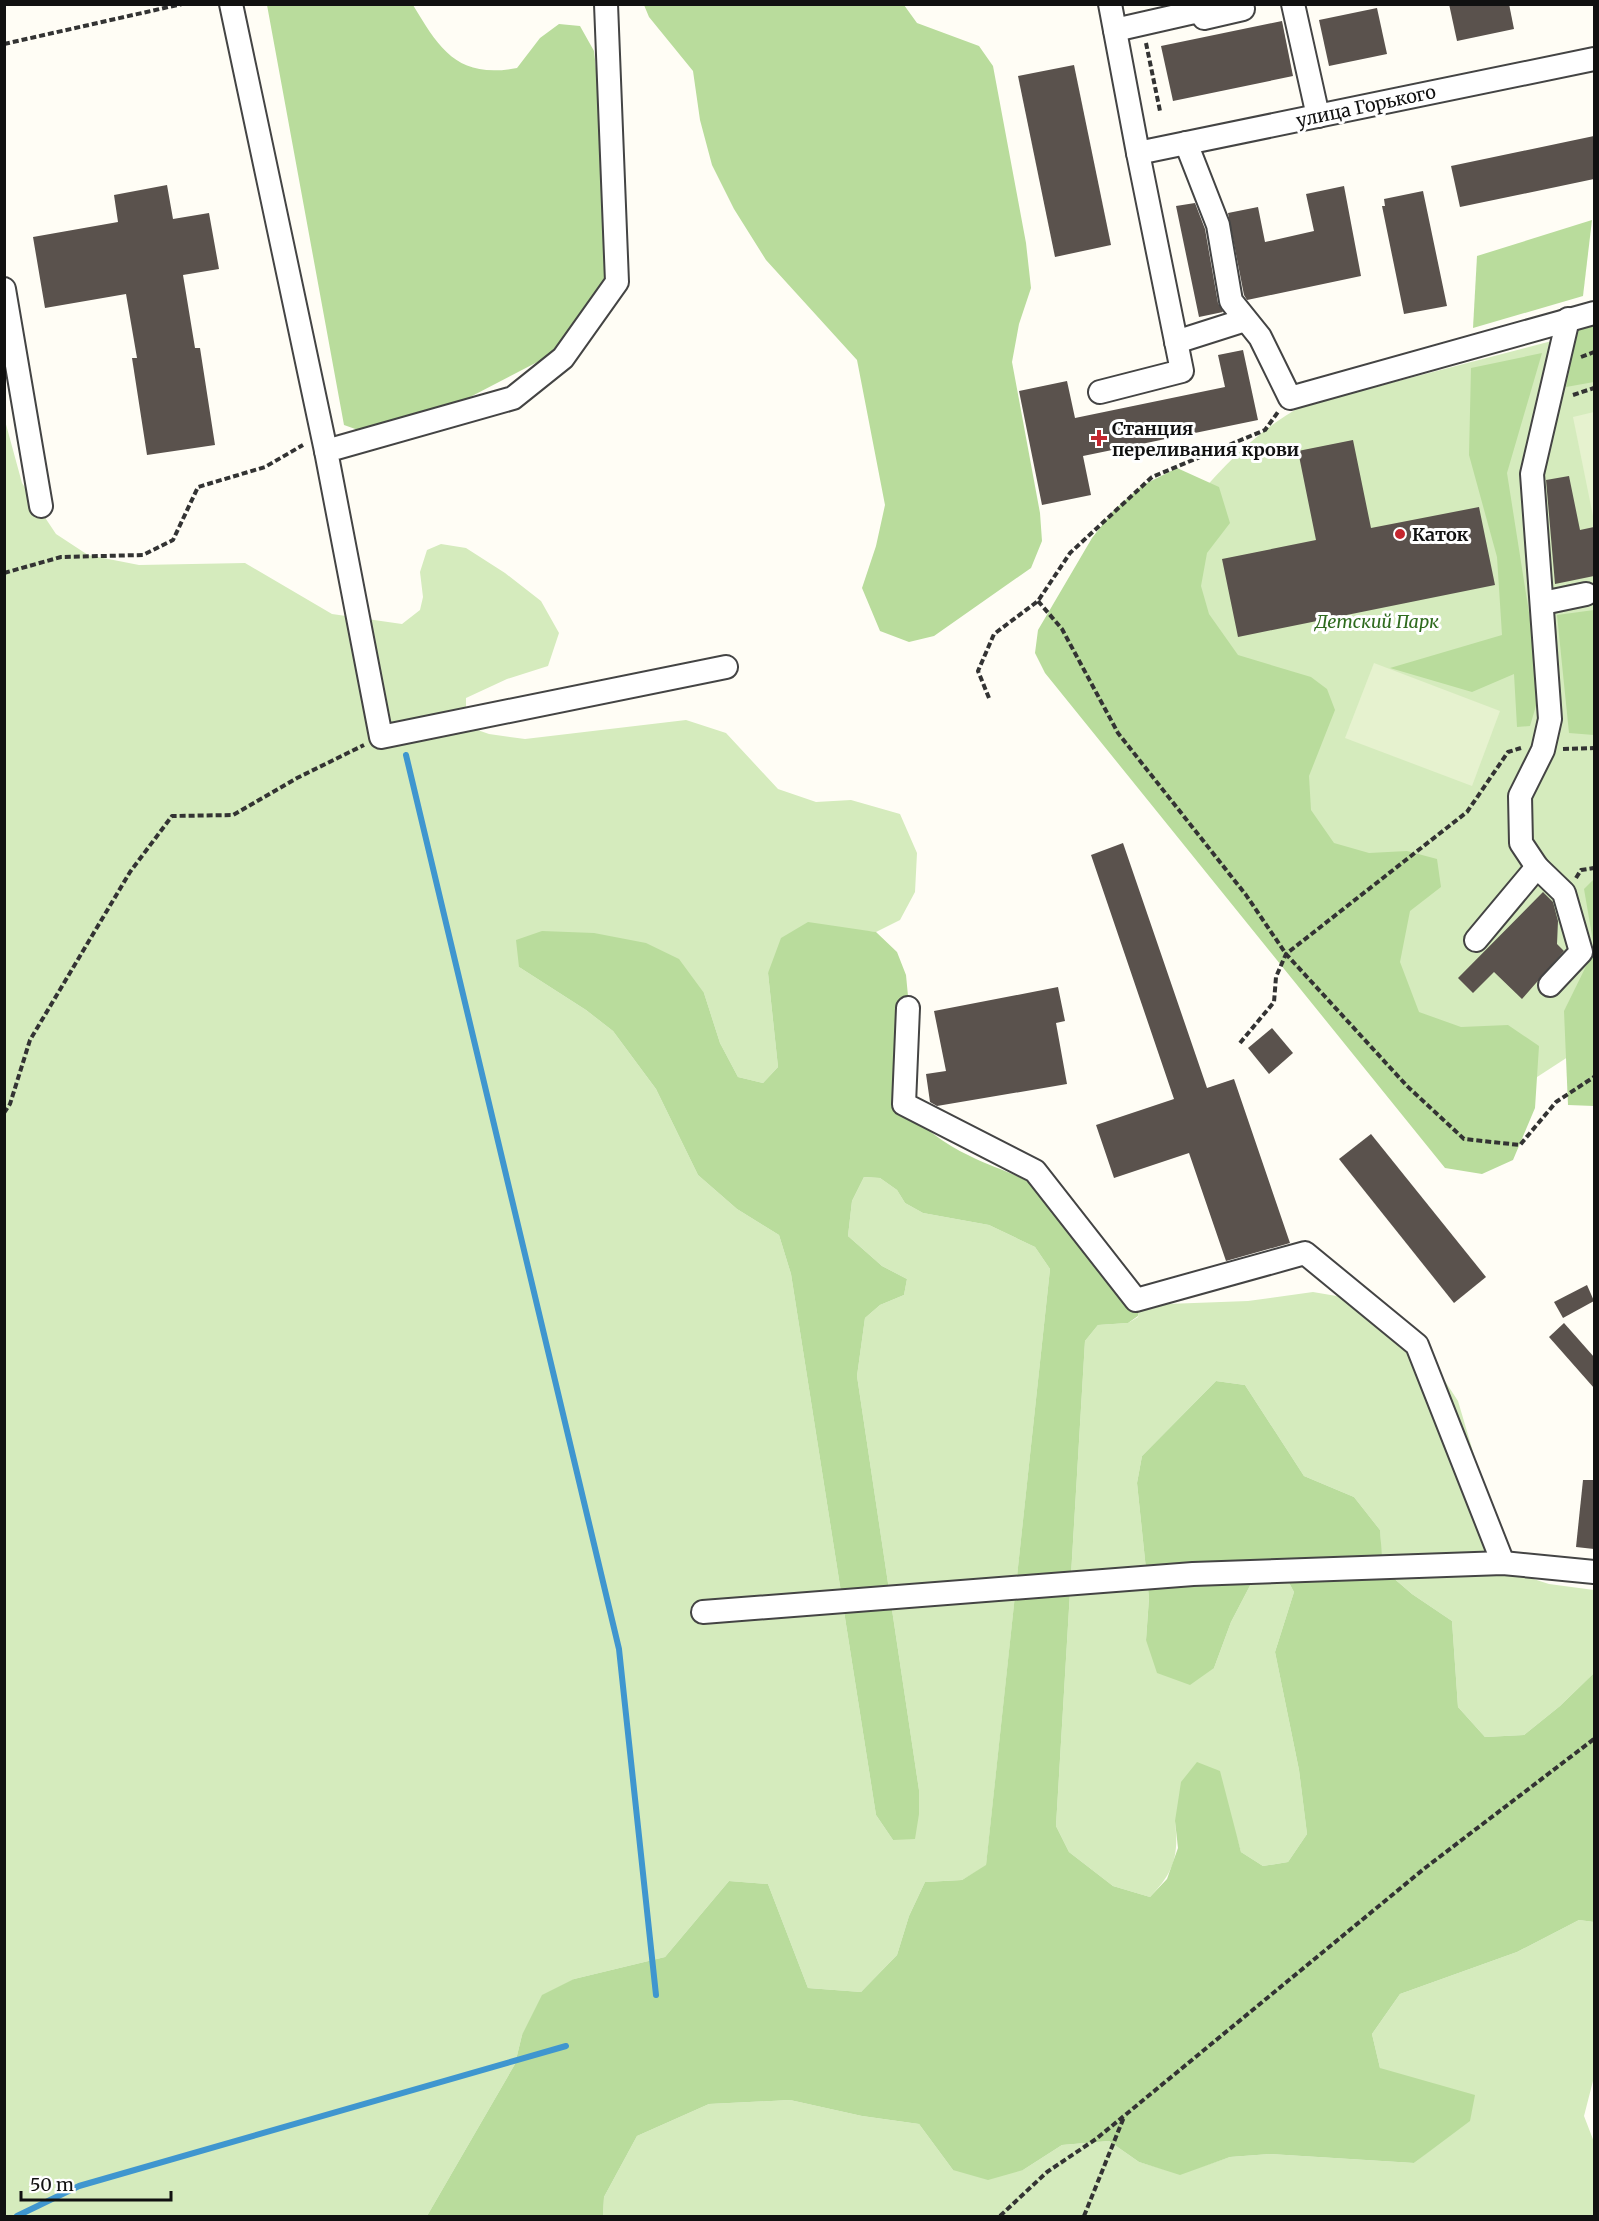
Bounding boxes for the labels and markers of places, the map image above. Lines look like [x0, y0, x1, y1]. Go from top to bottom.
place label: Станция переливания крови [1112, 417, 1300, 461]
marker: Станция переливания крови [1090, 429, 1108, 447]
place label: Каток [1412, 523, 1469, 546]
marker: Каток [1393, 527, 1407, 541]

